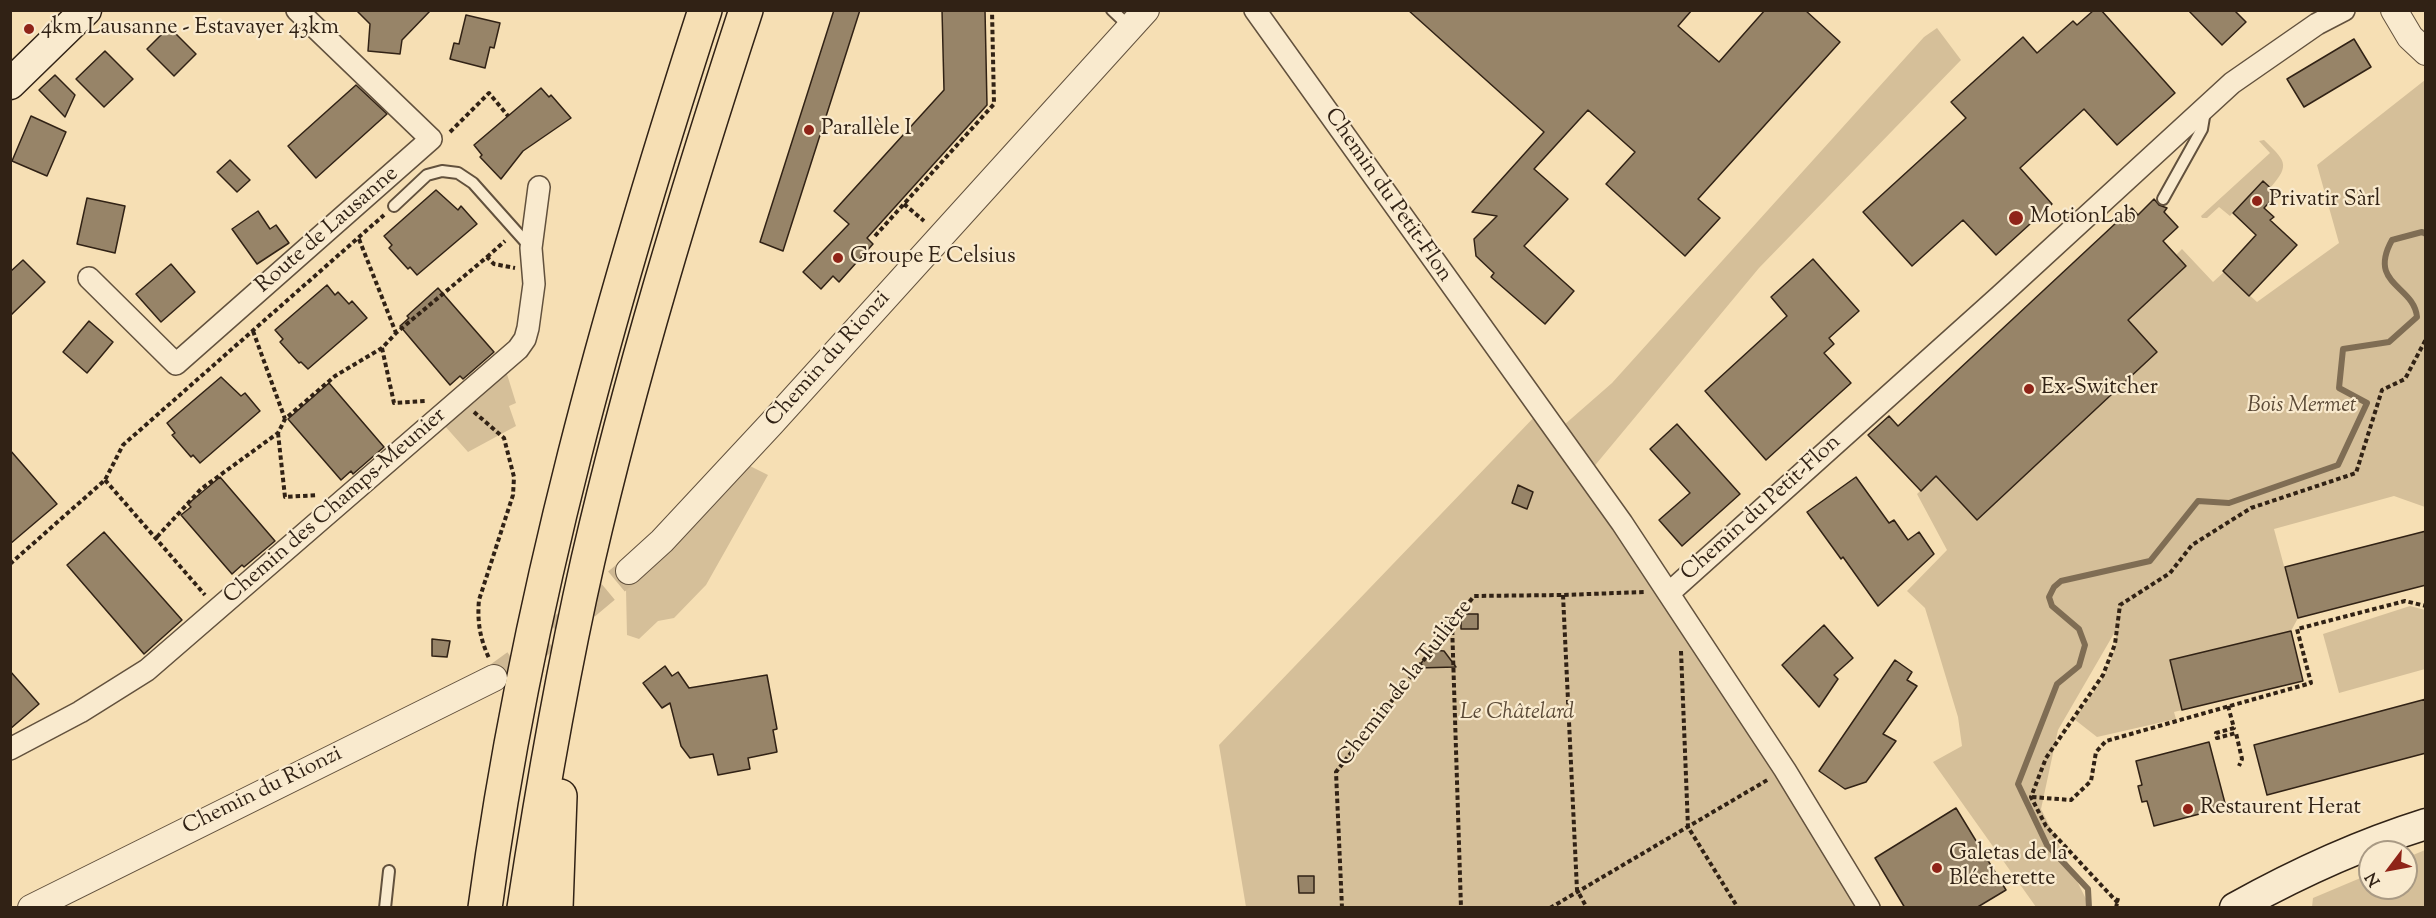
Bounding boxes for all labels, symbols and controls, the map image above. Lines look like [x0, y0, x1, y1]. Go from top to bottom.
place label: 4km Lausanne - Estavayer 43km [41, 16, 339, 42]
marker: 4km Lausanne - Estavayer 43km [22, 22, 36, 36]
street label: Chemin du Petit-Flon [1317, 104, 1457, 288]
place label: Parallèle I [821, 117, 912, 143]
marker: Parallèle I [802, 123, 816, 137]
street label: Route de Lausanne [251, 162, 405, 300]
place label: Privatir Sàrl [2269, 188, 2381, 214]
marker: Privatir Sàrl [2250, 194, 2264, 208]
place label: MotionLab [2030, 205, 2136, 231]
marker: MotionLab [2007, 209, 2025, 227]
place label: Groupe E Celsius [850, 245, 1016, 271]
marker: Groupe E Celsius [831, 251, 845, 265]
street label: Chemin du Rionzi [761, 287, 897, 433]
place label: Ex-Switcher [2041, 376, 2158, 402]
marker: Ex-Switcher [2022, 382, 2036, 396]
park label: Bois Mermet [2247, 394, 2357, 420]
street label: Chemin des Champs-Meunier [219, 403, 453, 611]
street label: Chemin du Petit-Flon [1677, 430, 1847, 588]
street label: Chemin de la Tuilière [1333, 595, 1479, 773]
park label: Le Châtelard [1460, 701, 1574, 727]
street label: Chemin du Rionzi [179, 742, 347, 842]
place label: Restaurent Herat [2200, 796, 2361, 822]
marker: Restaurent Herat [2181, 802, 2195, 816]
north arrow [2358, 840, 2418, 900]
place label: Galetas de la Blécherette [1949, 842, 2068, 894]
marker: Galetas de la Blécherette [1930, 861, 1944, 875]
text: N [2361, 867, 2387, 890]

